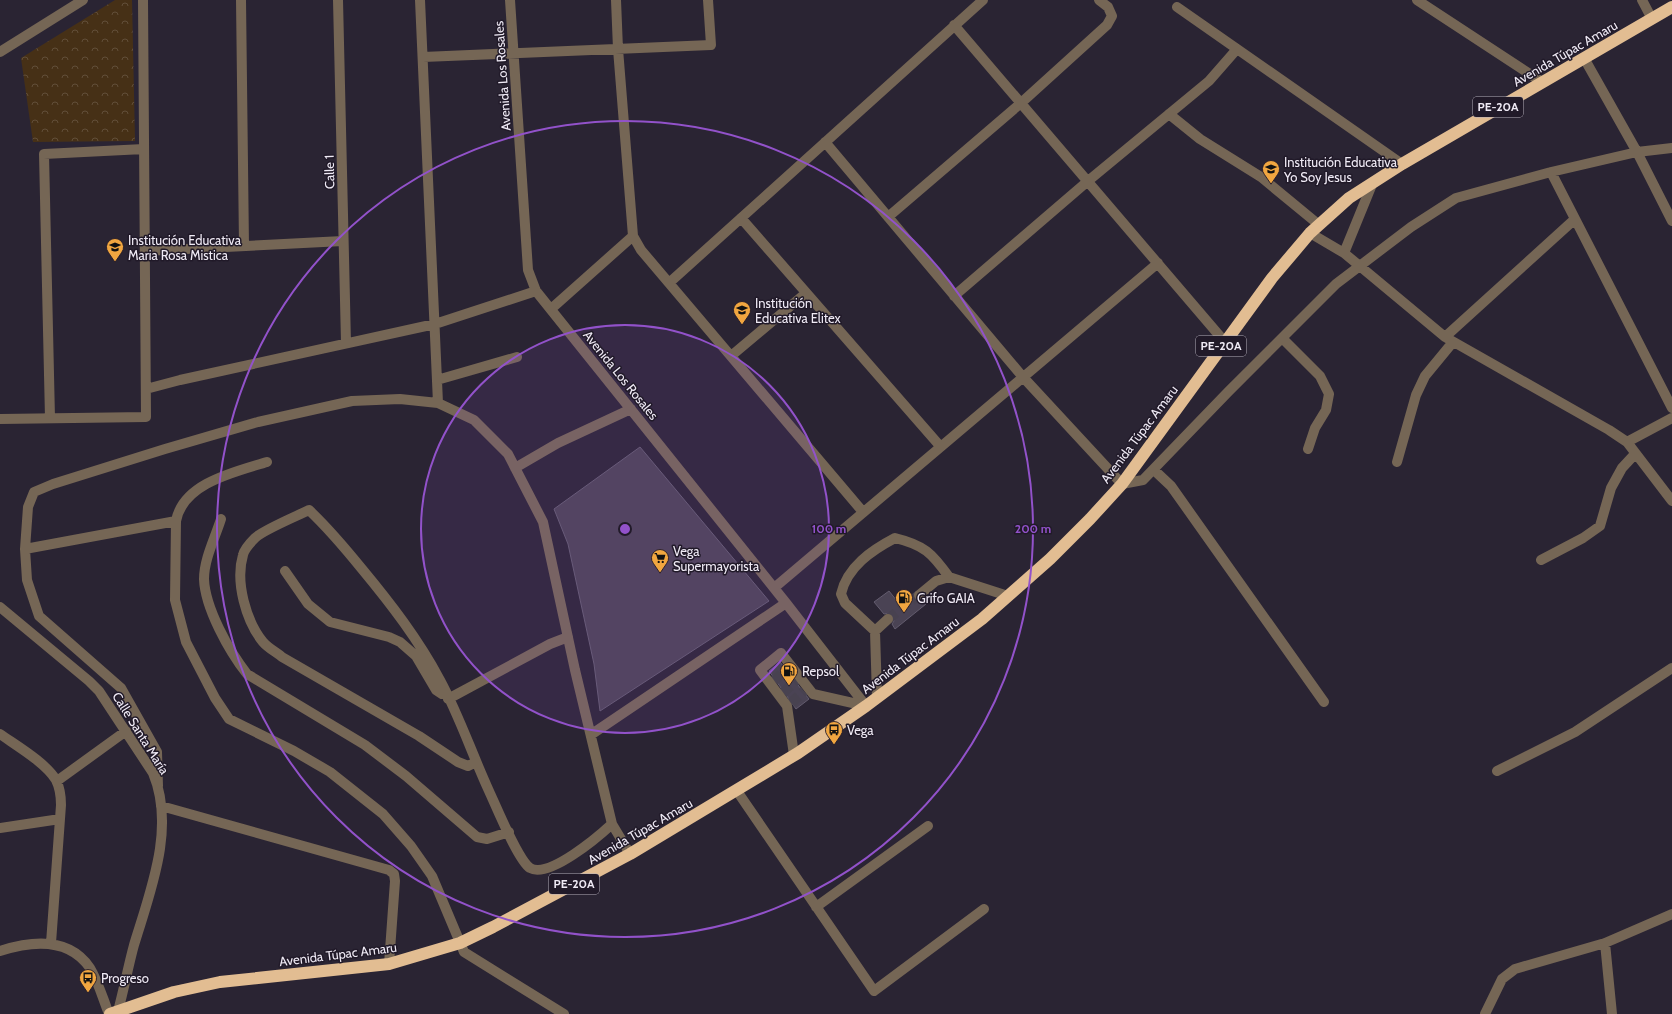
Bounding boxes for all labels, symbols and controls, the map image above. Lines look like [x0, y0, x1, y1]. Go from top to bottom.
street label: Avenida Túpac Amaru [1510, 16, 1620, 90]
street label: Avenida Los Rosales [490, 20, 514, 131]
road number: PE-20A [1473, 97, 1523, 117]
place label: Institución Educativa Yo Soy Jesus [1283, 154, 1398, 185]
street label: Calle 1 [321, 155, 337, 189]
school or university icon: Institución Educativa Yo Soy Jesus [1261, 159, 1281, 184]
place label: Institución Educativa Maria Rosa Mistica [128, 232, 242, 263]
school or university icon: Institución Educativa Maria Rosa Mistica [105, 237, 125, 262]
place label: Institución Educativa Elitex [755, 295, 842, 326]
school or university icon: Institución Educativa Elitex [732, 300, 752, 325]
street label: Avenida Los Rosales [580, 327, 662, 423]
road number: PE-20A [1196, 336, 1246, 356]
street label: Avenida Túpac Amaru [1097, 382, 1181, 486]
text: 100 m [812, 521, 846, 536]
text: 200 m [1015, 521, 1051, 536]
centre of rings [618, 522, 632, 536]
place label: Vega Supermayorista [673, 543, 760, 574]
supermarket icon: Vega Supermayorista [650, 548, 670, 573]
fuel station icon: Grifo GAIA [894, 588, 914, 613]
place label: Grifo GAIA [917, 590, 975, 606]
street label: Avenida Túpac Amaru [858, 613, 962, 697]
fuel station icon: Repsol [779, 661, 799, 686]
place label: Repsol [802, 663, 839, 679]
street label: Calle Santa María [109, 689, 173, 778]
bus stop icon: Vega [824, 720, 844, 745]
place label: Vega [847, 722, 874, 738]
street label: Avenida Túpac Amaru [585, 794, 695, 868]
road number: PE-20A [549, 874, 599, 894]
street label: Avenida Túpac Amaru [278, 939, 398, 969]
bus stop icon: Progreso [78, 968, 98, 993]
place label: Progreso [101, 970, 149, 986]

